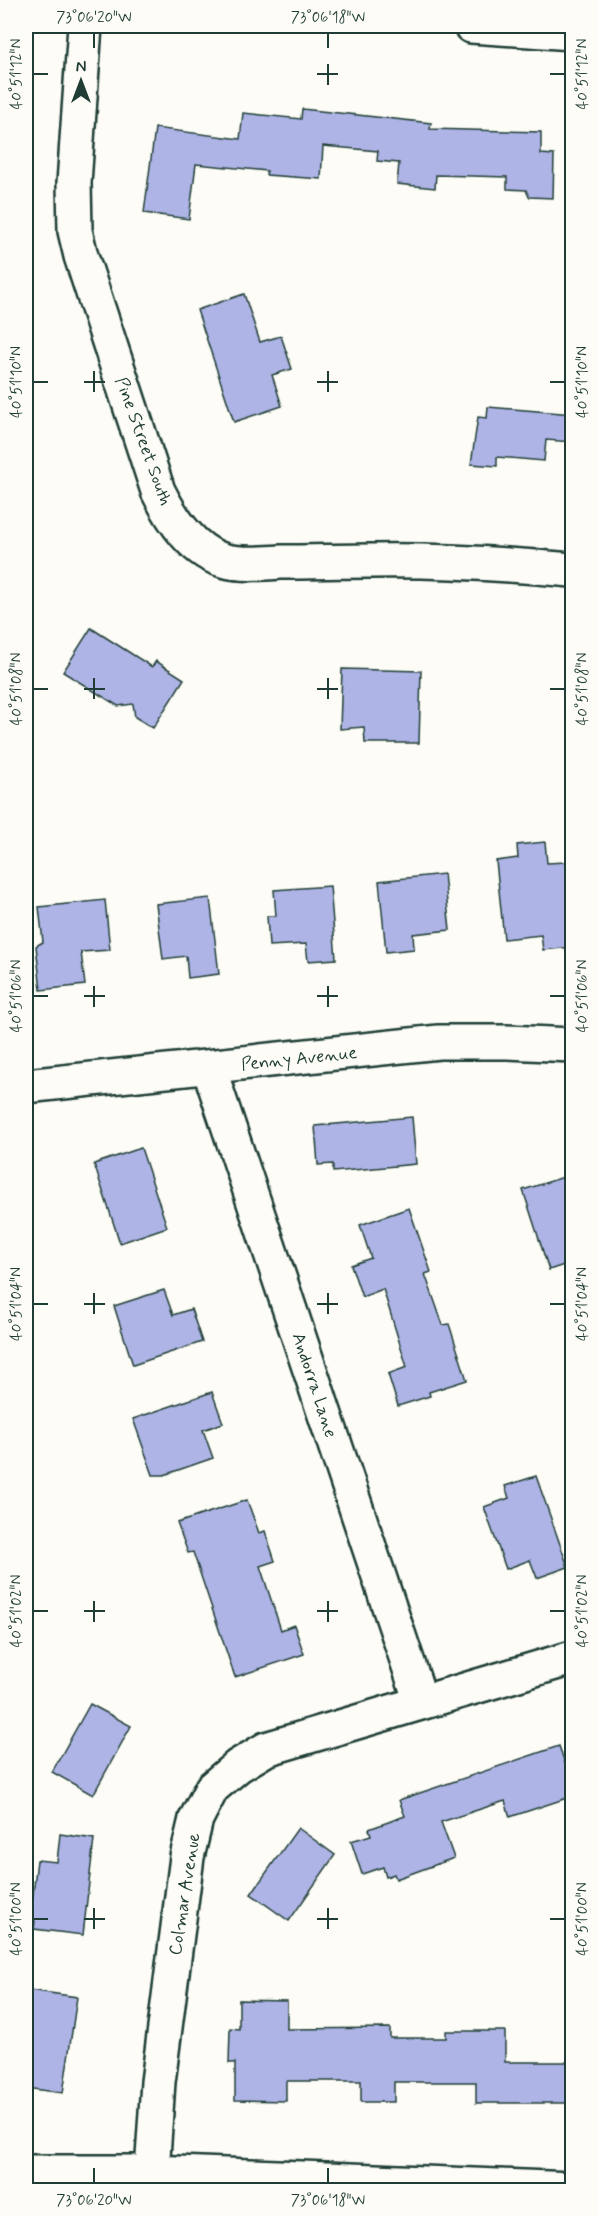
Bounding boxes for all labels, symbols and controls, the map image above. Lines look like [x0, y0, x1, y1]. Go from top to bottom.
text: 73°06'20"W [56, 8, 132, 28]
text: 73°06'18"W [291, 8, 365, 28]
text: 40°51'12"N [7, 38, 27, 110]
text: 40°51'12"N [573, 38, 593, 110]
north arrow [51, 51, 111, 111]
text: N [76, 57, 86, 78]
text: 40°51'10"N [7, 346, 27, 418]
text: 40°51'10"N [573, 346, 593, 418]
street label: Pine Street South [109, 374, 177, 509]
text: 40°51'08"N [7, 652, 27, 726]
text: 40°51'08"N [573, 652, 593, 726]
text: 40°51'06"N [7, 959, 27, 1033]
text: 40°51'06"N [573, 959, 593, 1033]
street label: Penny Avenue [240, 1041, 358, 1077]
text: 40°51'04"N [7, 1267, 27, 1341]
text: 40°51'04"N [573, 1267, 593, 1341]
street label: Andorra Lane [286, 1330, 342, 1441]
text: 40°51'02"N [7, 1575, 27, 1647]
text: 40°51'02"N [573, 1575, 593, 1647]
street label: Colmar Avenue [163, 1831, 207, 1957]
text: 40°51'00"N [7, 1882, 27, 1956]
text: 40°51'00"N [573, 1882, 593, 1956]
text: 73°06'20"W [56, 2191, 132, 2211]
text: 73°06'18"W [291, 2191, 365, 2211]

